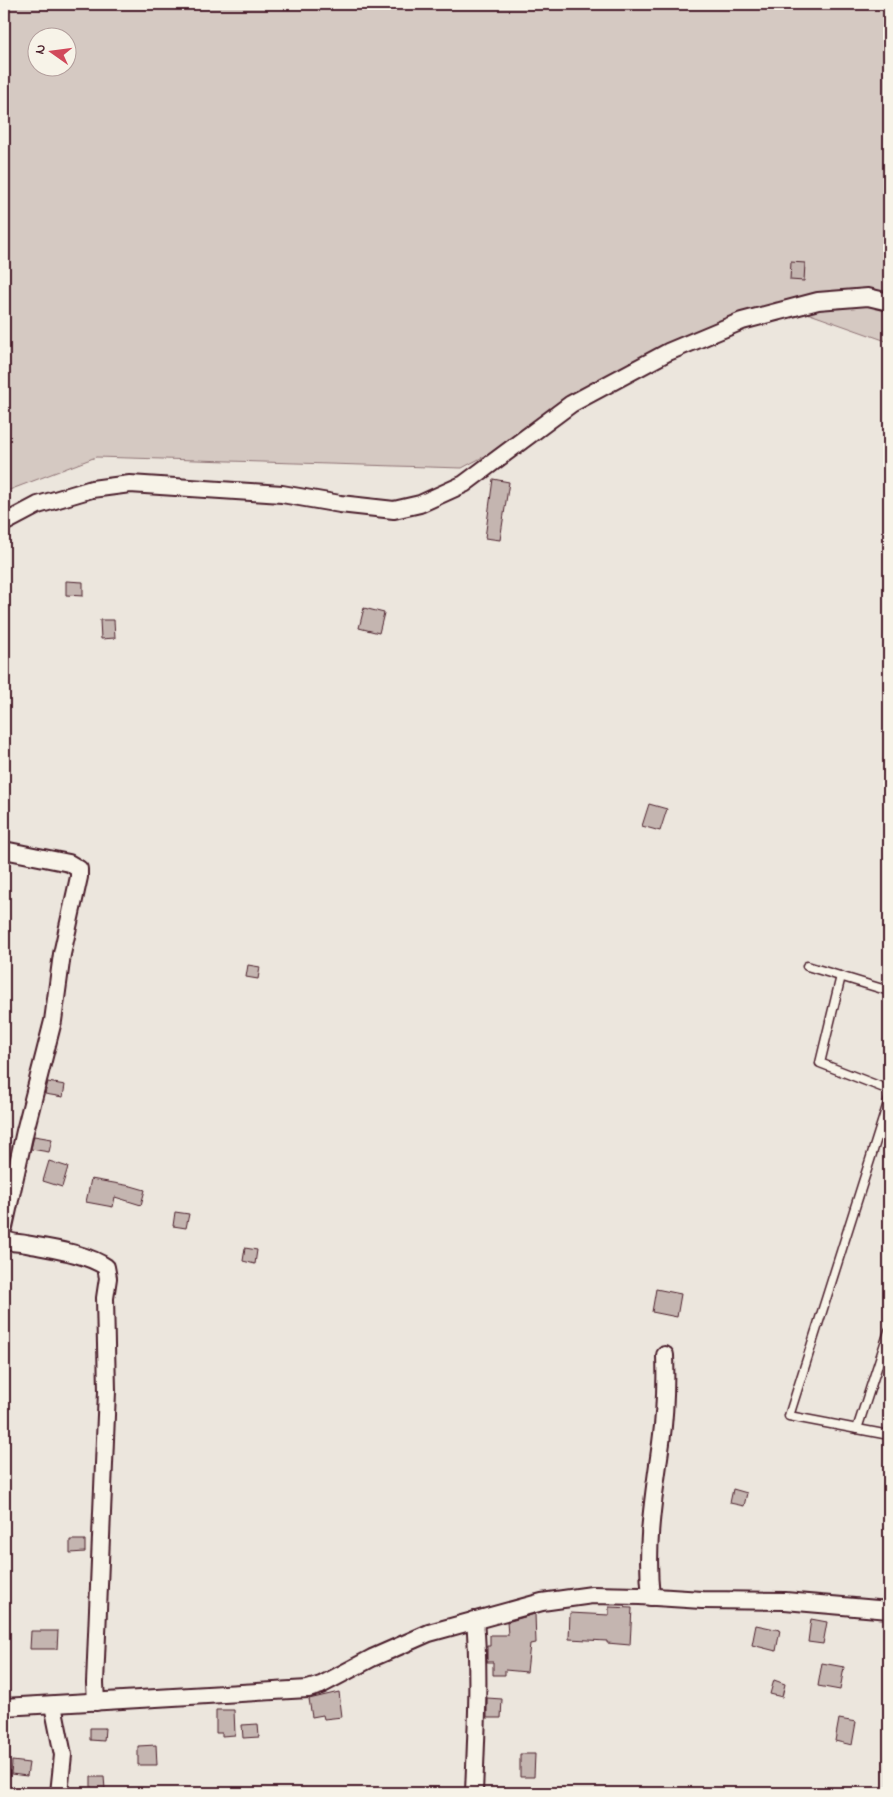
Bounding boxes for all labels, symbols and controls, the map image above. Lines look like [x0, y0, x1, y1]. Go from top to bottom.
north arrow [28, 28, 78, 78]
text: N [30, 42, 52, 56]

